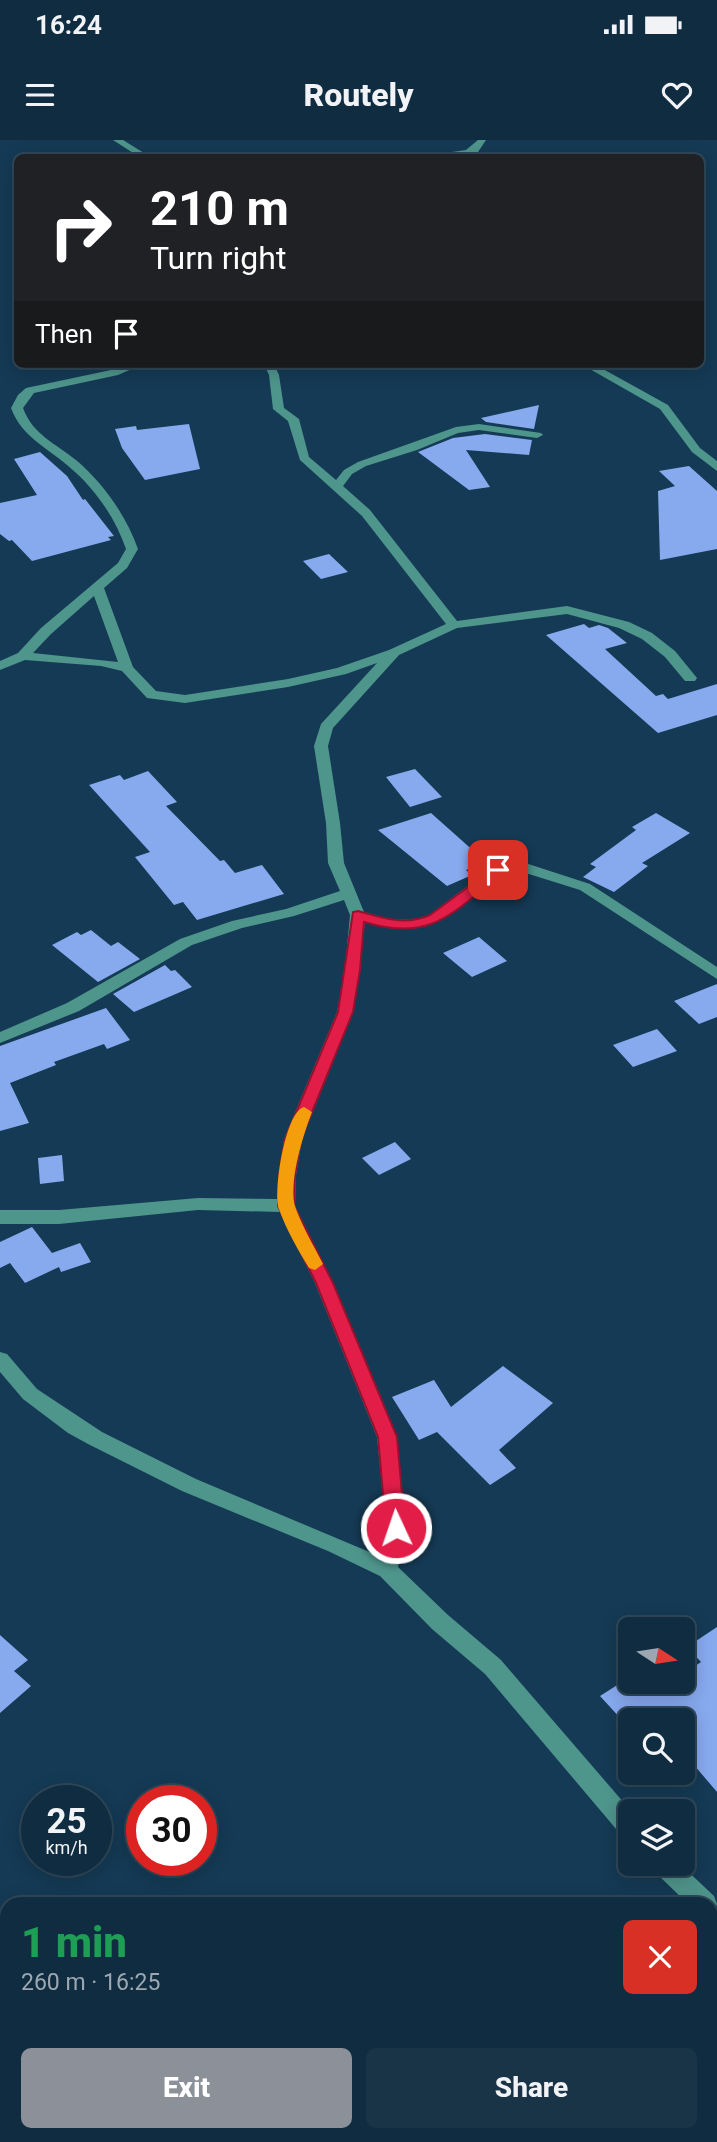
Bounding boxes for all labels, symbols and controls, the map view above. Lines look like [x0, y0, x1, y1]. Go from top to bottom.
text: 16:24 [35, 10, 102, 40]
icon: menu [21, 76, 59, 114]
text: Routely [304, 76, 413, 114]
icon: heart [658, 76, 696, 114]
text: 210 m [150, 180, 289, 237]
icon: right [35, 182, 126, 273]
text: Turn right [150, 239, 286, 277]
icon: arrive [107, 315, 145, 353]
text: Then [35, 319, 93, 349]
pin [468, 840, 528, 900]
icon: arrive [479, 851, 517, 889]
position arrow [359, 1491, 433, 1565]
north arrow [618, 1617, 695, 1694]
map controls [618, 1617, 695, 1876]
button: search [618, 1708, 695, 1785]
speed limit sign: 30 [126, 1785, 217, 1876]
button: layers [618, 1799, 695, 1876]
text: 25 [46, 1801, 87, 1842]
text: km/h [45, 1837, 88, 1858]
text: 1 min [21, 1918, 127, 1967]
button: close [623, 1920, 697, 1994]
text: 260 m · 16:25 [21, 1969, 160, 1996]
button: Exit [21, 2048, 352, 2128]
button: Share [366, 2048, 697, 2128]

